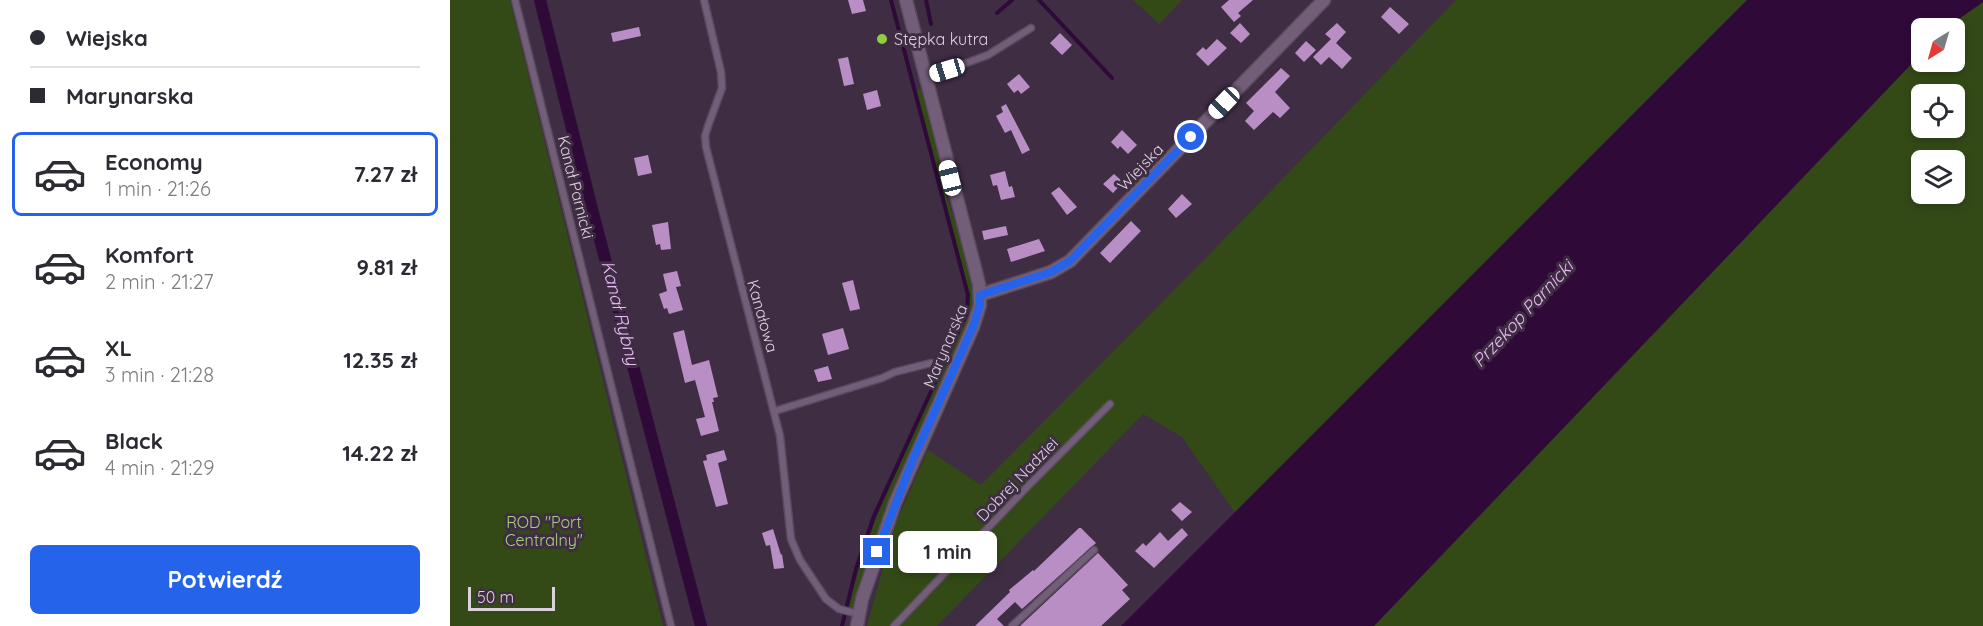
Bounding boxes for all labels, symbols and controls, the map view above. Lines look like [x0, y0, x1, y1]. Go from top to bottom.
north arrow [1911, 18, 1965, 72]
map controls [1911, 18, 1965, 204]
text: Wiejska [66, 24, 148, 52]
place label: Stępka kutra [894, 29, 988, 49]
marker: Stępka kutra [875, 32, 889, 46]
car [927, 56, 967, 84]
text: Marynarska [66, 82, 194, 110]
car [1205, 84, 1243, 122]
button: locate [1911, 84, 1965, 138]
route start [1177, 123, 1204, 150]
street label: Kanał Parnicki [554, 133, 598, 241]
street label: Wiejska [1113, 139, 1167, 195]
icon: car [33, 147, 87, 201]
text: Economy [105, 148, 203, 176]
button: layers [1911, 150, 1965, 204]
car [937, 158, 963, 198]
text: 7.27 zł [354, 160, 417, 188]
text: 1 min · 21:26 [105, 176, 211, 201]
icon: car [33, 240, 87, 294]
text: Komfort [105, 241, 194, 269]
text: 9.81 zł [357, 253, 417, 281]
water label: Przekop Parnicki [1467, 254, 1579, 372]
water label: Kanał Rybny [596, 258, 645, 369]
text: 2 min · 21:27 [105, 269, 214, 294]
street label: Kanałowa [743, 277, 783, 355]
street label: Marynarska [918, 301, 972, 391]
icon: car [33, 333, 87, 387]
text: XL [105, 334, 132, 362]
text: 12.35 zł [343, 346, 417, 374]
text: 3 min · 21:28 [105, 362, 214, 387]
icon: car [33, 426, 87, 480]
text: Black [105, 427, 163, 455]
street label: Dobrej Nadziei [972, 433, 1062, 525]
text: 14.22 zł [342, 439, 417, 467]
text: 4 min · 21:29 [105, 455, 214, 480]
park label: ROD "Port Centralny" [505, 512, 583, 550]
callout: 1 min [898, 531, 997, 573]
route end [863, 538, 890, 565]
text: 1 min [923, 539, 972, 564]
button: Potwierdź [30, 545, 420, 614]
scale bar [468, 584, 555, 612]
text: 50 m [477, 587, 514, 607]

